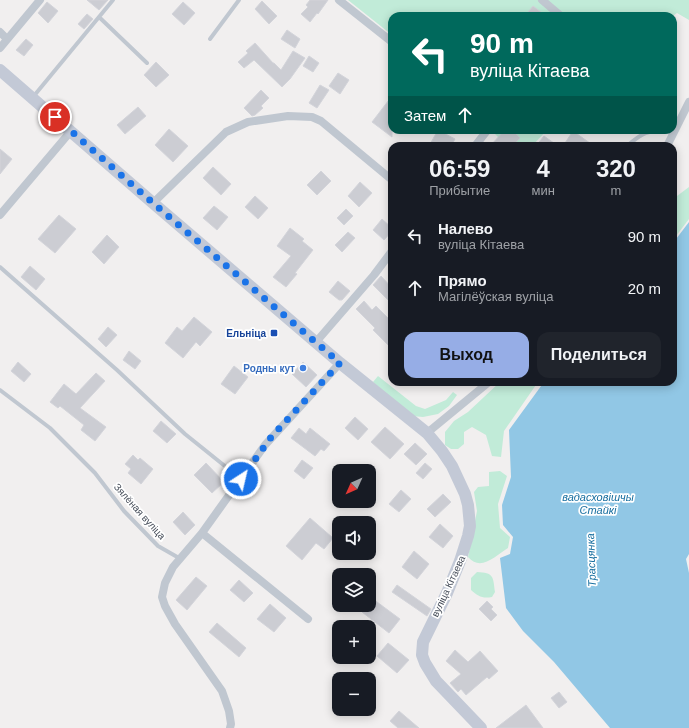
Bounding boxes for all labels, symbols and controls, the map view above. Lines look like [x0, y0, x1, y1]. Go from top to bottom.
icon: left [404, 28, 456, 80]
text: 90 m [470, 28, 534, 59]
text: вуліца Кітаева [470, 61, 590, 81]
pin [38, 100, 72, 134]
icon: ahead [454, 104, 476, 126]
icon: arrive [44, 106, 66, 128]
text: Затем [404, 107, 446, 124]
text: 06:59 [429, 155, 490, 182]
text: 4 [536, 155, 550, 182]
text: 320 [596, 155, 636, 182]
text: Прибытие [429, 183, 490, 198]
text: мин [531, 183, 555, 198]
text: m [610, 183, 621, 198]
text: Налево [438, 220, 493, 237]
icon: left [404, 225, 426, 247]
text: 90 m [628, 228, 661, 245]
text: вуліца Кітаева [438, 237, 524, 252]
text: Прямо [438, 272, 487, 289]
icon: ahead [404, 277, 426, 299]
text: 20 m [628, 280, 661, 297]
text: Магілёўская вуліца [438, 289, 554, 304]
place label: Ельніца [226, 328, 266, 339]
marker: Ельніца [269, 328, 279, 338]
button: Выход [404, 332, 529, 378]
button: Поделиться [537, 332, 661, 378]
place label: Родны кут [243, 363, 295, 374]
marker: Родны кут [298, 363, 308, 373]
position arrow [220, 458, 262, 500]
north arrow [332, 464, 376, 508]
map controls [332, 464, 376, 716]
street label: Зялёная вуліца [112, 481, 168, 542]
water label: вадасховішчы Стайкі [562, 491, 634, 516]
button: sound [332, 516, 376, 560]
water label: Трасцянка [584, 533, 598, 587]
street label: вуліца Кітаева [429, 553, 468, 619]
button: layers [332, 568, 376, 612]
button: + [332, 620, 376, 664]
button: − [332, 672, 376, 716]

